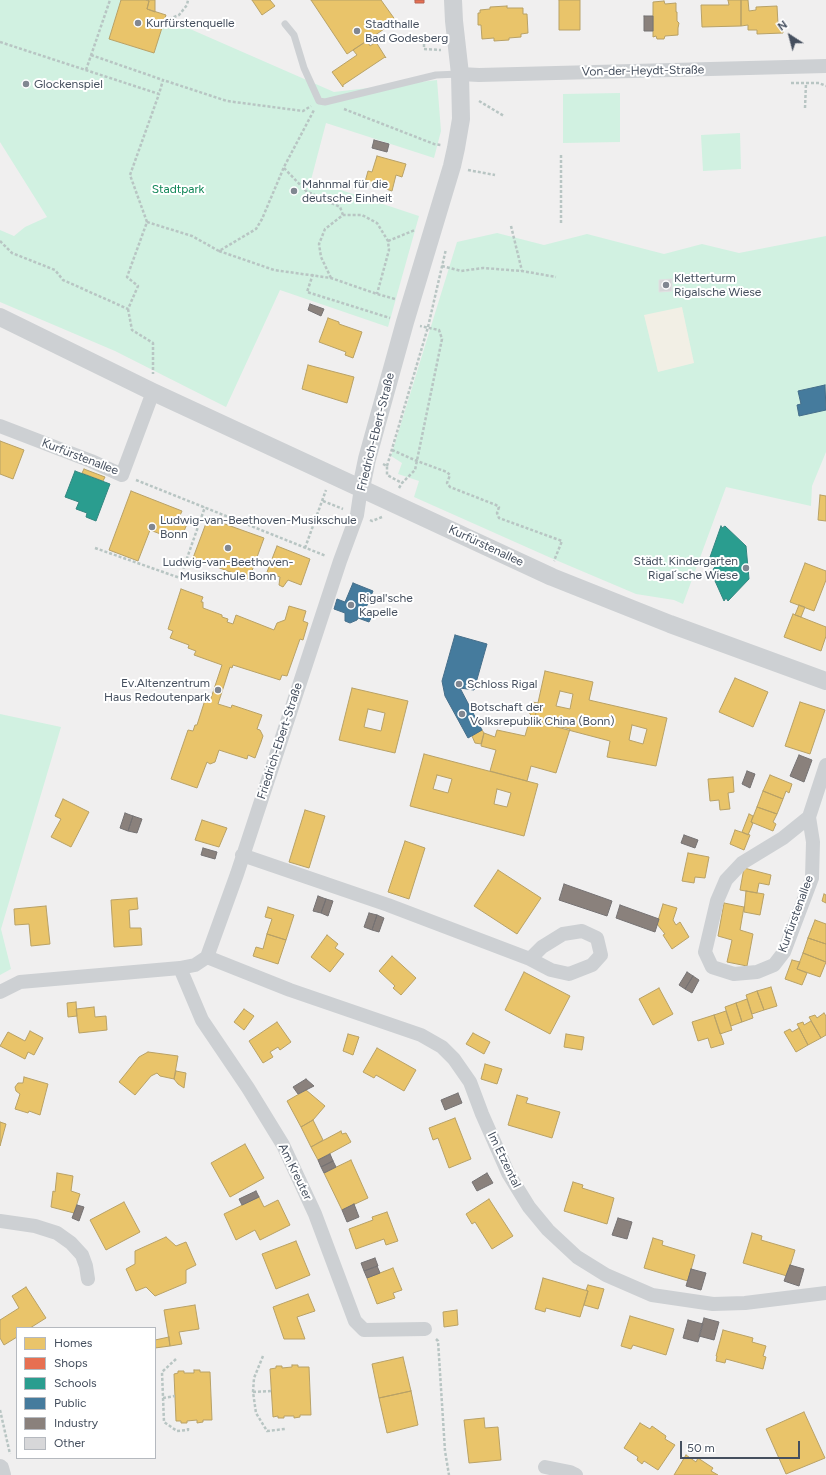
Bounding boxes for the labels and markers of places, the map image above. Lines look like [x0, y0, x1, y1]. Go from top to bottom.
place label: Kurfürstenquelle [146, 16, 235, 30]
place label: Stadthalle Bad Godesberg [365, 17, 448, 45]
marker: Kurfürstenquelle [133, 18, 143, 28]
marker: Stadthalle Bad Godesberg [352, 26, 362, 36]
place label: Glockenspiel [34, 77, 103, 91]
marker: Glockenspiel [21, 79, 31, 89]
place label: Mahnmal für die deutsche Einheit [302, 177, 392, 205]
marker: Mahnmal für die deutsche Einheit [289, 186, 299, 196]
place label: Kletterturm Rigalsche Wiese [674, 271, 761, 299]
marker: Kletterturm Rigalsche Wiese [661, 280, 671, 290]
place label: Ludwig-van-Beethoven-Musikschule Bonn [160, 513, 357, 541]
marker: Ludwig-van-Beethoven-Musikschule Bonn [147, 522, 157, 532]
marker: Ludwig-van-Beethoven- Musikschule Bonn [223, 543, 233, 553]
place label: Städt. Kindergarten Rigal´sche Wiese [634, 554, 738, 582]
place label: Ludwig-van-Beethoven- Musikschule Bonn [163, 555, 293, 583]
marker: Städt. Kindergarten Rigal´sche Wiese [741, 563, 751, 573]
place label: Rigal'sche Kapelle [359, 591, 413, 619]
marker: Rigal'sche Kapelle [346, 600, 356, 610]
place label: Ev.Altenzentrum Haus Redoutenpark [104, 676, 210, 704]
place label: Schloss Rigal [467, 677, 537, 691]
marker: Schloss Rigal [454, 679, 464, 689]
marker: Ev.Altenzentrum Haus Redoutenpark [213, 685, 223, 695]
place label: Botschaft der Volksrepublik China (Bonn) [470, 700, 615, 728]
marker: Botschaft der Volksrepublik China (Bonn) [457, 709, 467, 719]

